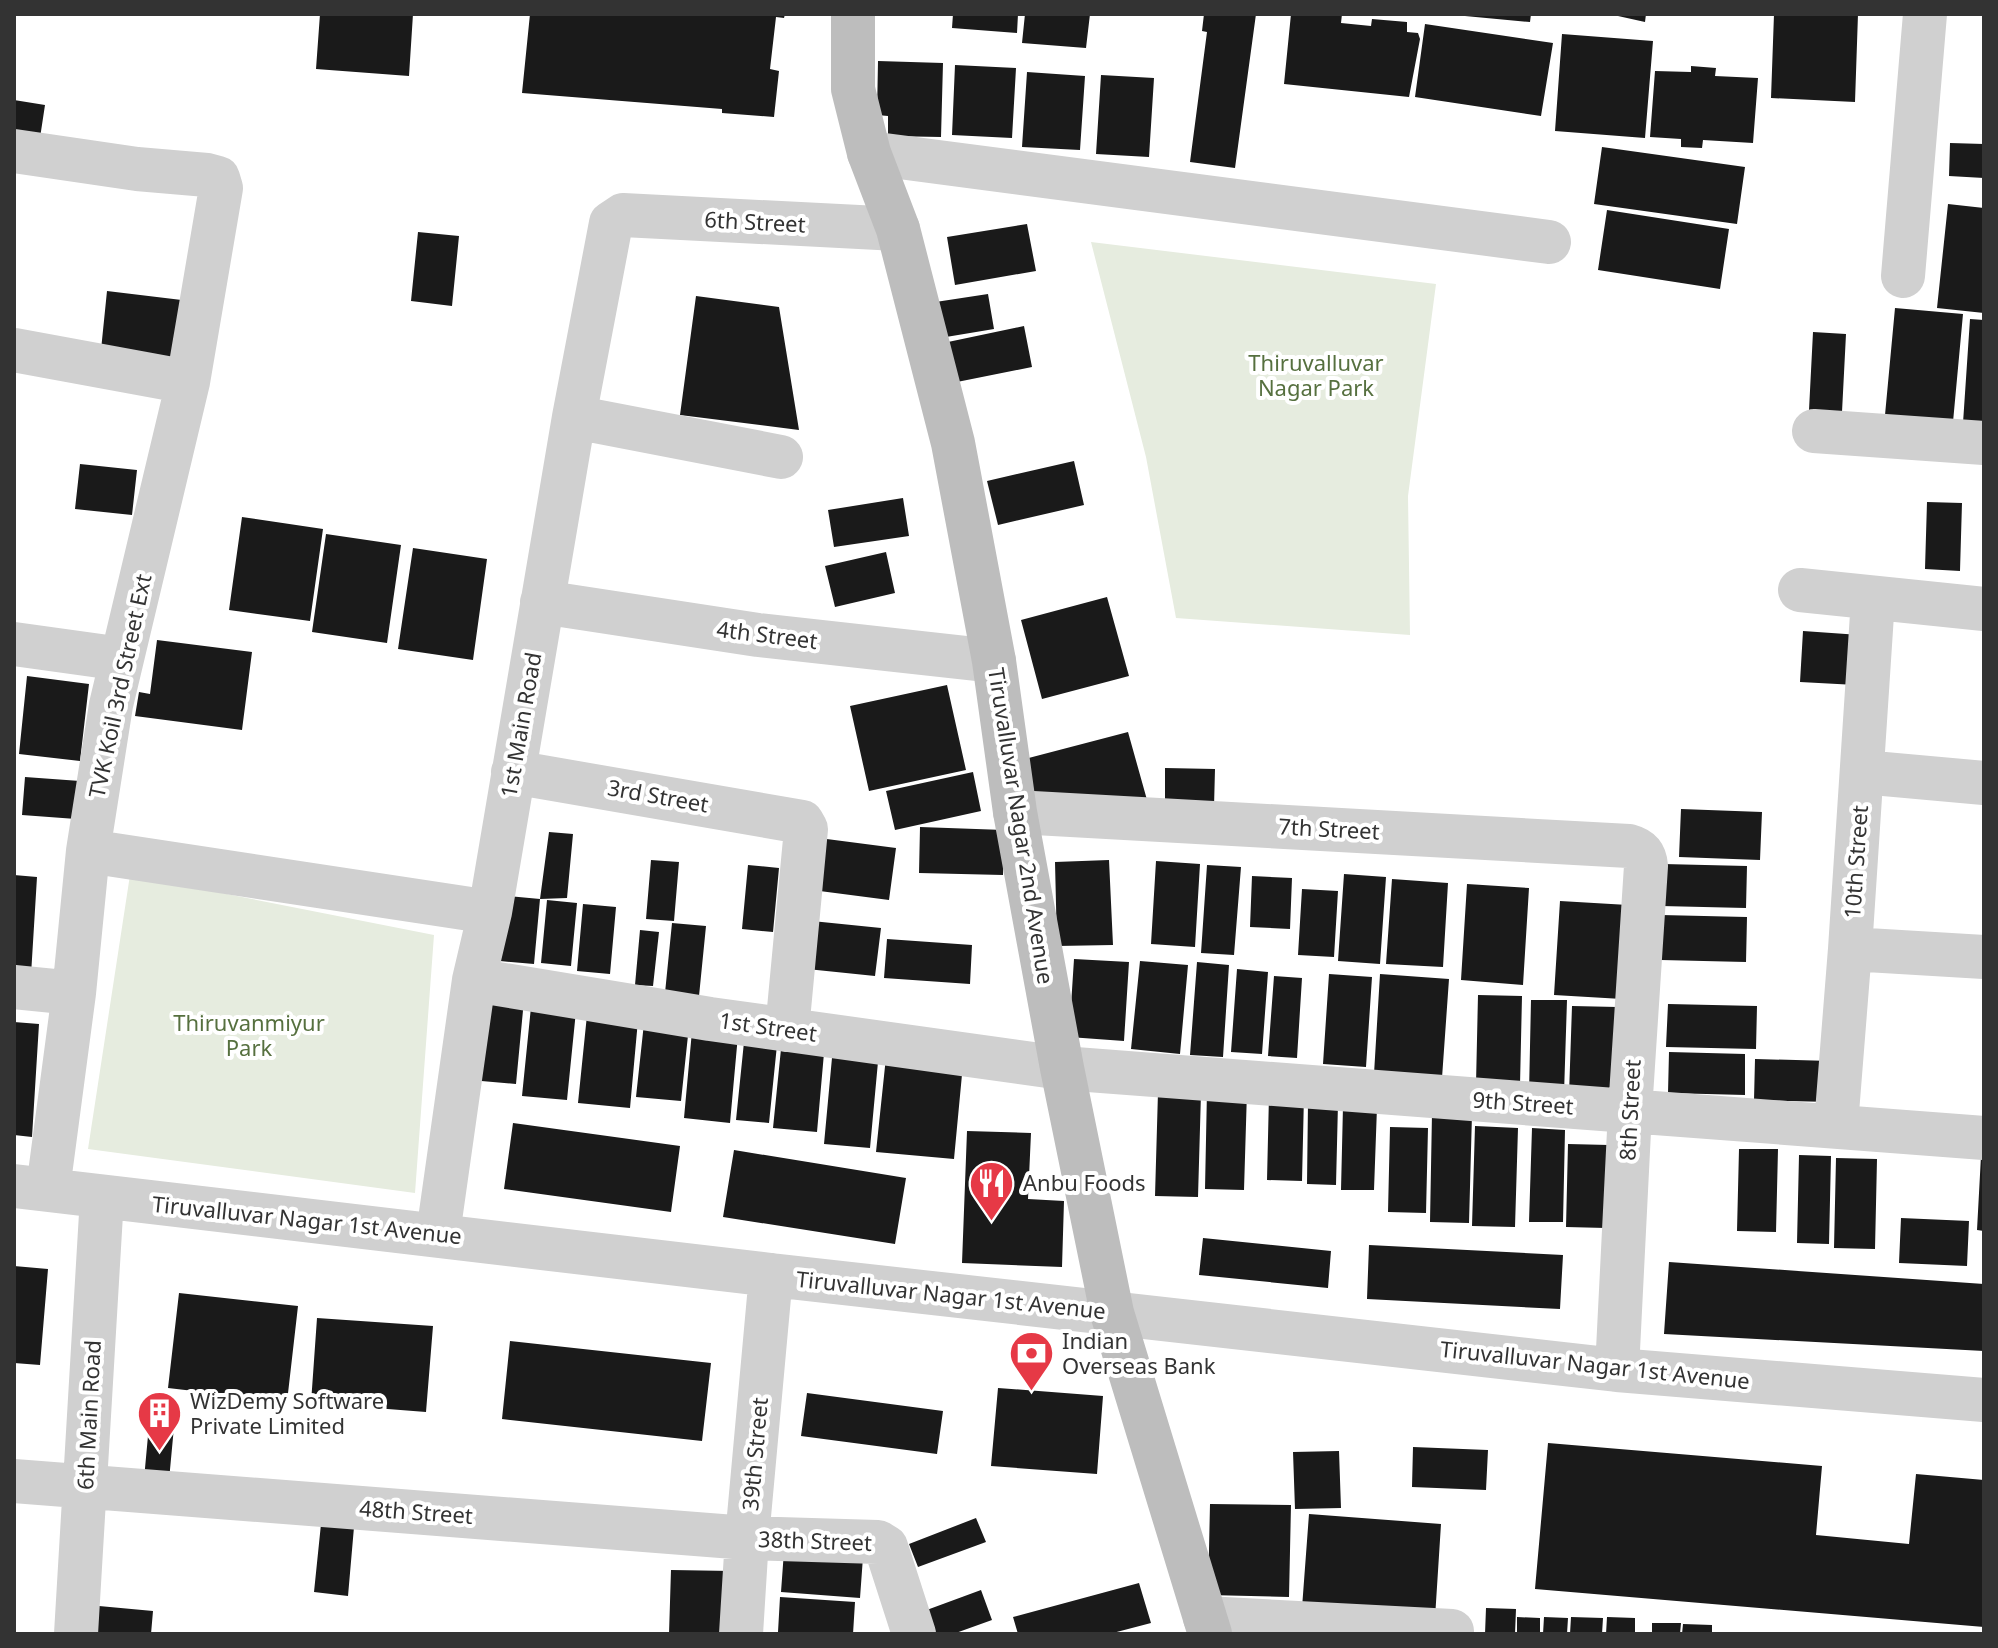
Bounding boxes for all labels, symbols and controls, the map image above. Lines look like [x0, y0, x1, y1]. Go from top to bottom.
street label: 6th Street [704, 203, 806, 239]
park label: Thiruvalluvar Nagar Park [1248, 347, 1384, 402]
street label: TVK Koil 3rd Street Ext [81, 571, 157, 801]
street label: 4th Street [715, 613, 819, 655]
street label: 1st Main Road [492, 650, 548, 800]
street label: Tiruvalluvar Nagar 2nd Avenue [982, 666, 1062, 986]
street label: 3rd Street [605, 771, 711, 819]
street label: 10th Street [1836, 804, 1874, 920]
street label: 7th Street [1278, 810, 1380, 846]
street label: 1st Street [717, 1004, 819, 1048]
park label: Thiruvanmiyur Park [173, 1007, 325, 1062]
street label: 8th Street [1611, 1059, 1647, 1161]
street label: 9th Street [1472, 1084, 1575, 1121]
restaurant icon: Anbu Foods [968, 1159, 1016, 1222]
place label: Anbu Foods [1023, 1167, 1146, 1197]
street label: Tiruvalluvar Nagar 1st Avenue [151, 1188, 463, 1250]
street label: Tiruvalluvar Nagar 1st Avenue [795, 1263, 1107, 1325]
place label: Indian Overseas Bank [1062, 1325, 1216, 1380]
bank icon: Indian Overseas Bank [1007, 1330, 1055, 1393]
street label: Tiruvalluvar Nagar 1st Avenue [1439, 1333, 1751, 1395]
street label: 6th Main Road [69, 1339, 107, 1491]
place label: WizDemy Software Private Limited [190, 1385, 384, 1440]
building icon: WizDemy Software Private Limited [135, 1390, 183, 1453]
street label: 39th Street [734, 1396, 774, 1512]
street label: 48th Street [358, 1492, 474, 1530]
street label: 38th Street [758, 1523, 873, 1557]

